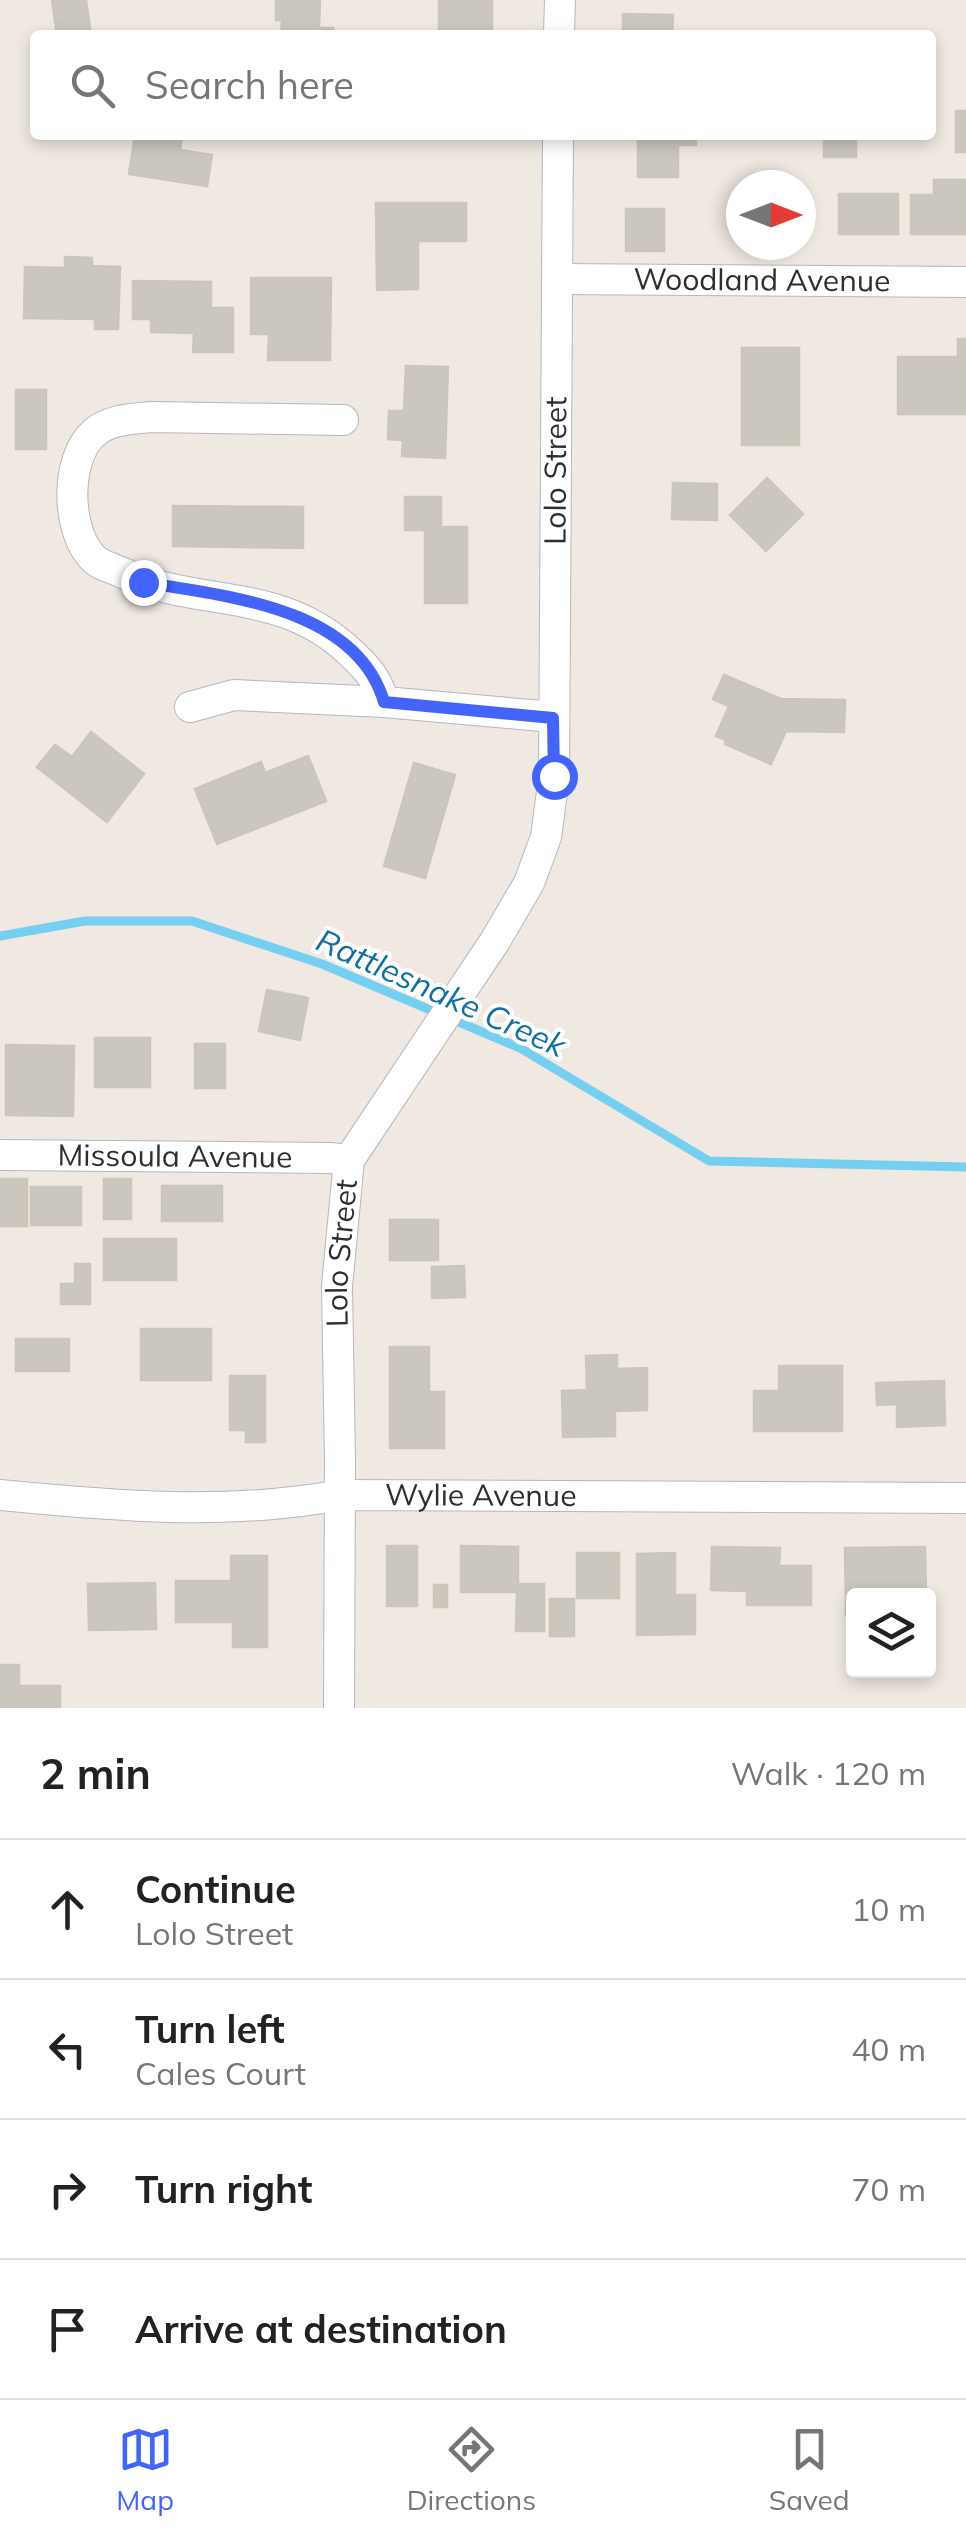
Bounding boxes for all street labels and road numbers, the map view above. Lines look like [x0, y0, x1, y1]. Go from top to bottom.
street label: Woodland Avenue [633, 260, 891, 299]
street label: Lolo Street [535, 396, 574, 545]
street label: Missoula Avenue [58, 1136, 292, 1176]
street label: Lolo Street [317, 1177, 365, 1328]
street label: Wylie Avenue [385, 1475, 577, 1514]

